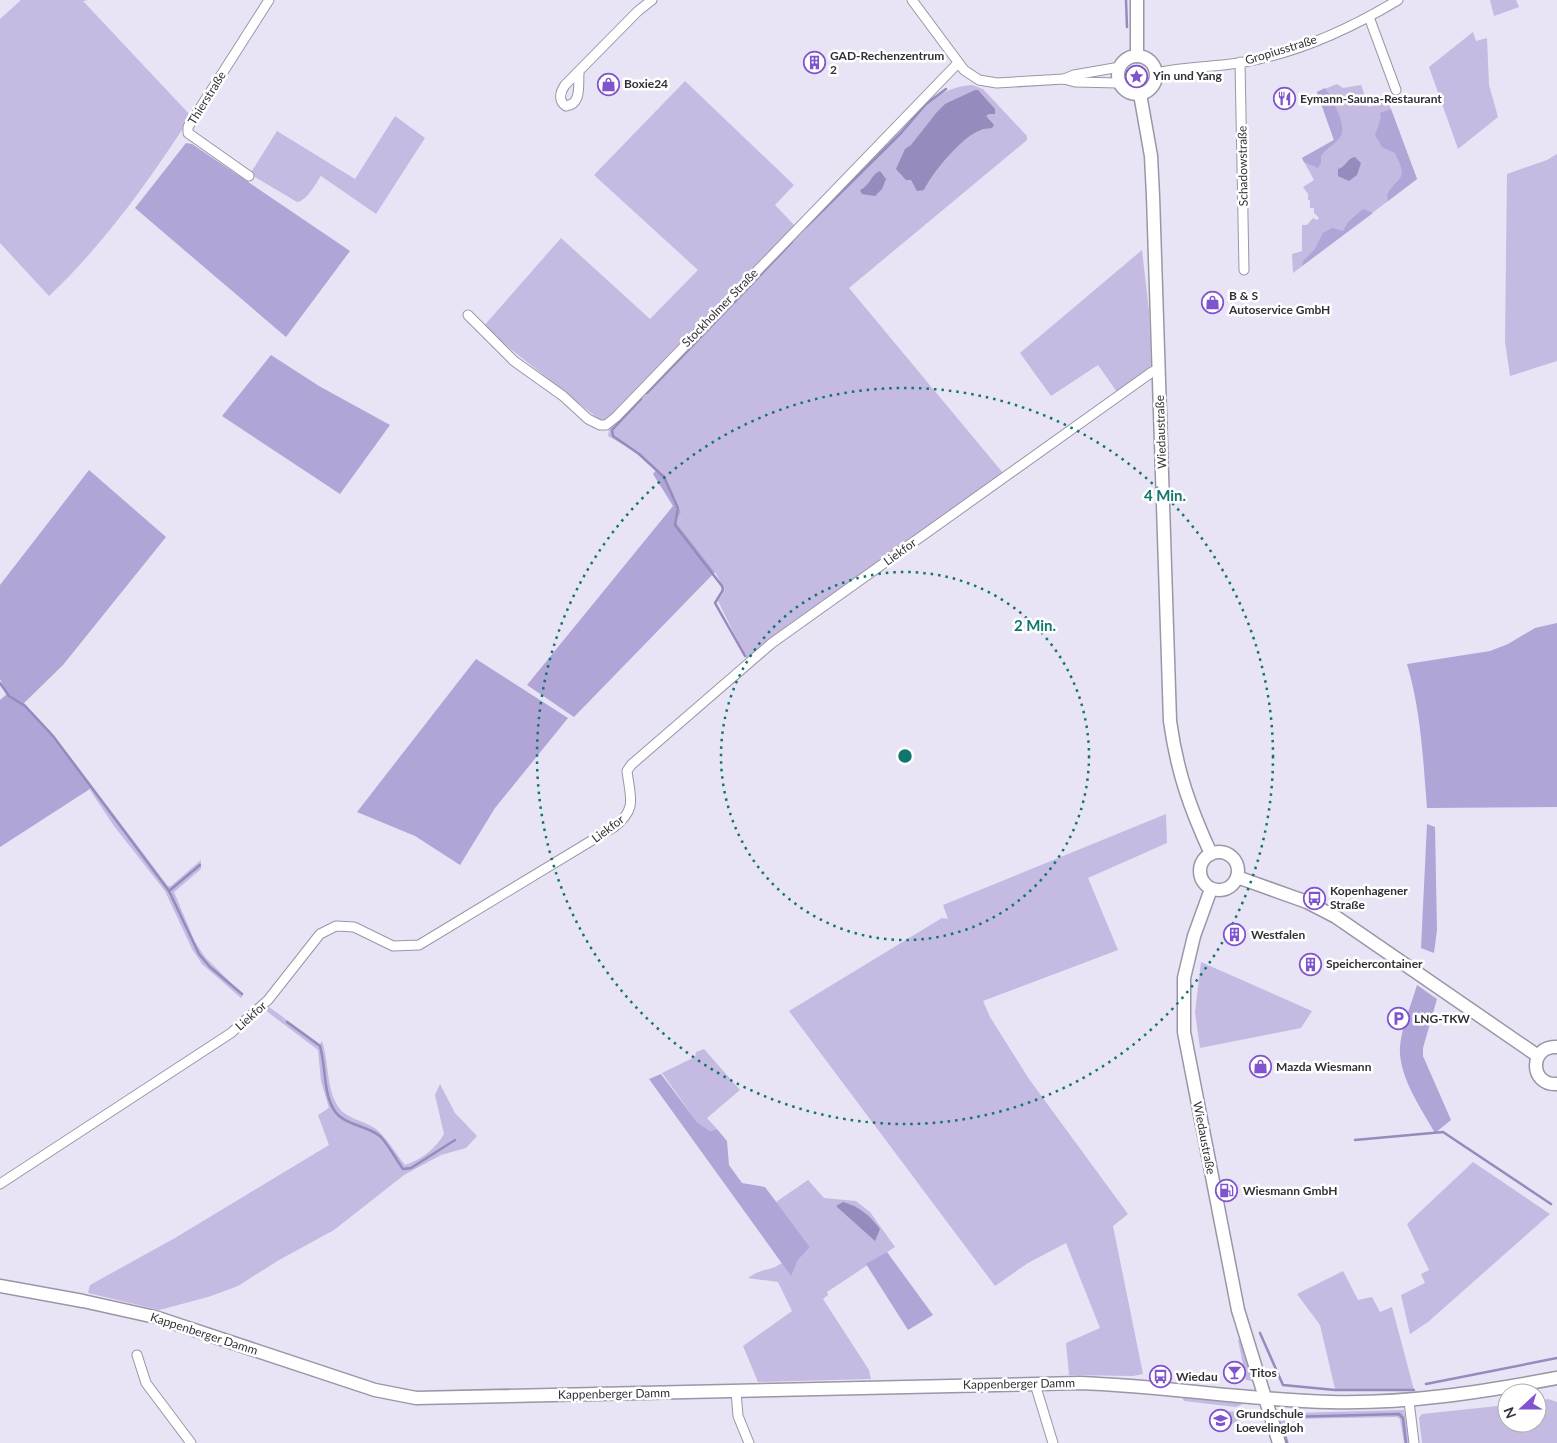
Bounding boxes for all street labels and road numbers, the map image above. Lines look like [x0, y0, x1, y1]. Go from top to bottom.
street label: Gropiusstraße [1243, 32, 1318, 68]
street label: Thierstraße [184, 68, 229, 127]
street label: Schadowstraße [1234, 126, 1251, 206]
street label: Stockholmer Straße [678, 265, 761, 350]
street label: Wiedaustraße [1152, 395, 1169, 469]
street label: Liekfor [880, 534, 919, 568]
street label: Liekfor [589, 811, 627, 846]
street label: Liekfor [232, 997, 270, 1033]
street label: Wiedaustraße [1190, 1100, 1219, 1176]
street label: Kappenberger Damm [149, 1309, 260, 1358]
street label: Kappenberger Damm [963, 1375, 1075, 1392]
street label: Kappenberger Damm [558, 1385, 670, 1402]

